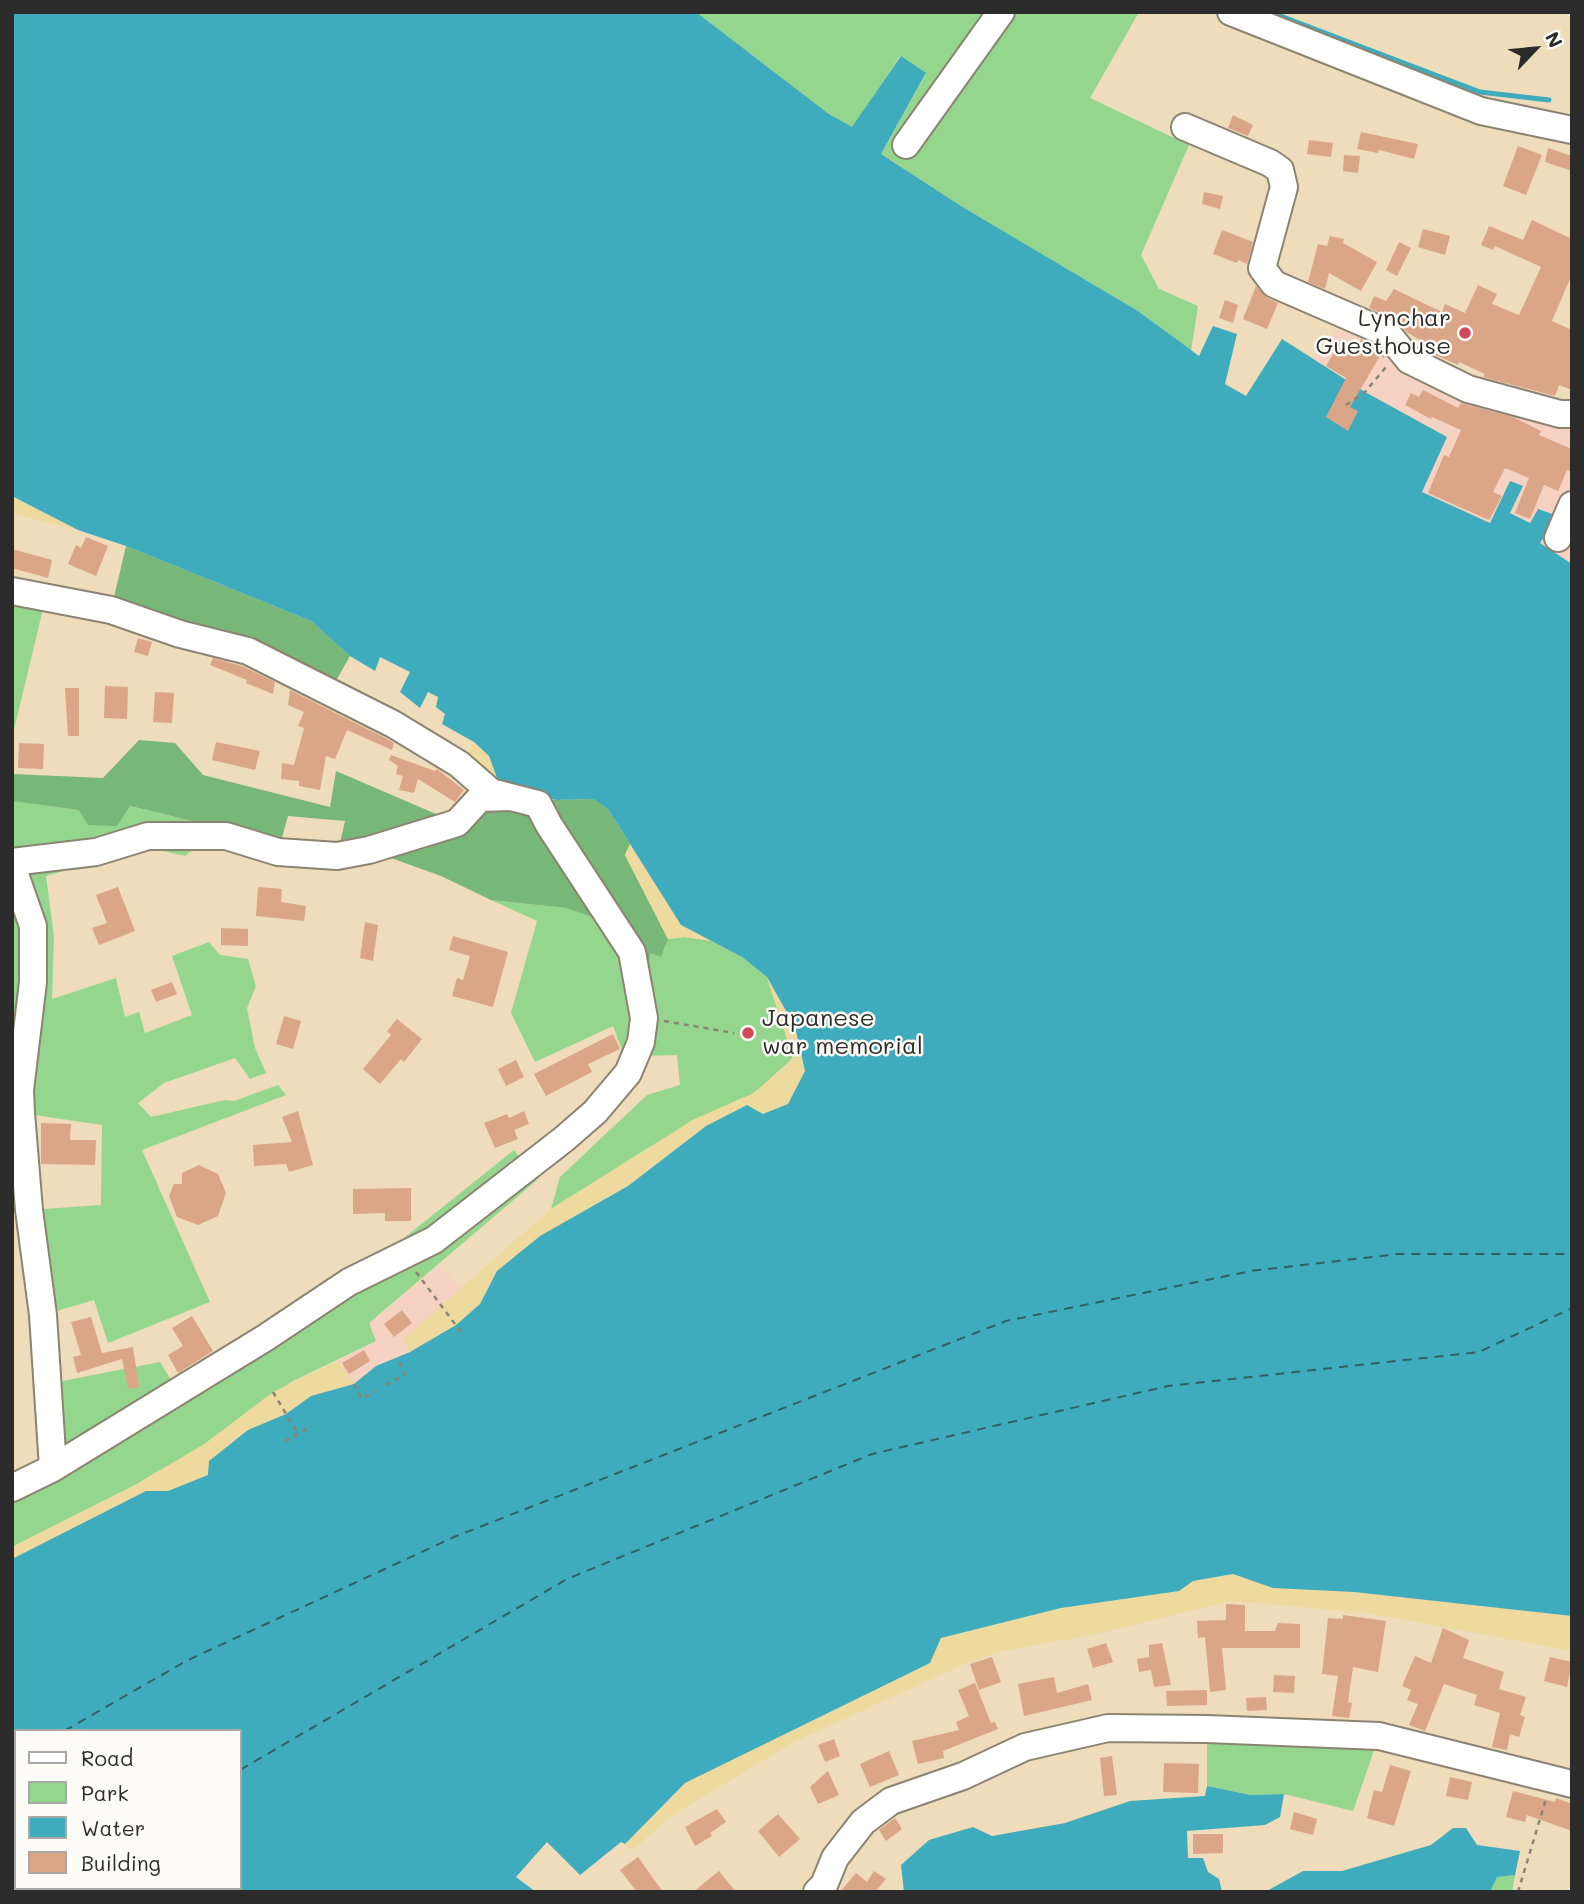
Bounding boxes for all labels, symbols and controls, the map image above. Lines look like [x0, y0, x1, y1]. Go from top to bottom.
north arrow [1500, 14, 1570, 84]
text: N [1540, 28, 1569, 52]
place label: Lynchar Guesthouse [1316, 305, 1451, 361]
marker: Lynchar Guesthouse [1457, 325, 1473, 341]
place label: Japanese war memorial [762, 1005, 923, 1061]
marker: Japanese war memorial [740, 1025, 756, 1041]
legend [14, 1729, 242, 1890]
text: Road [81, 1744, 133, 1771]
text: Park [81, 1779, 129, 1806]
text: Water [81, 1814, 145, 1841]
text: Building [81, 1849, 161, 1876]

